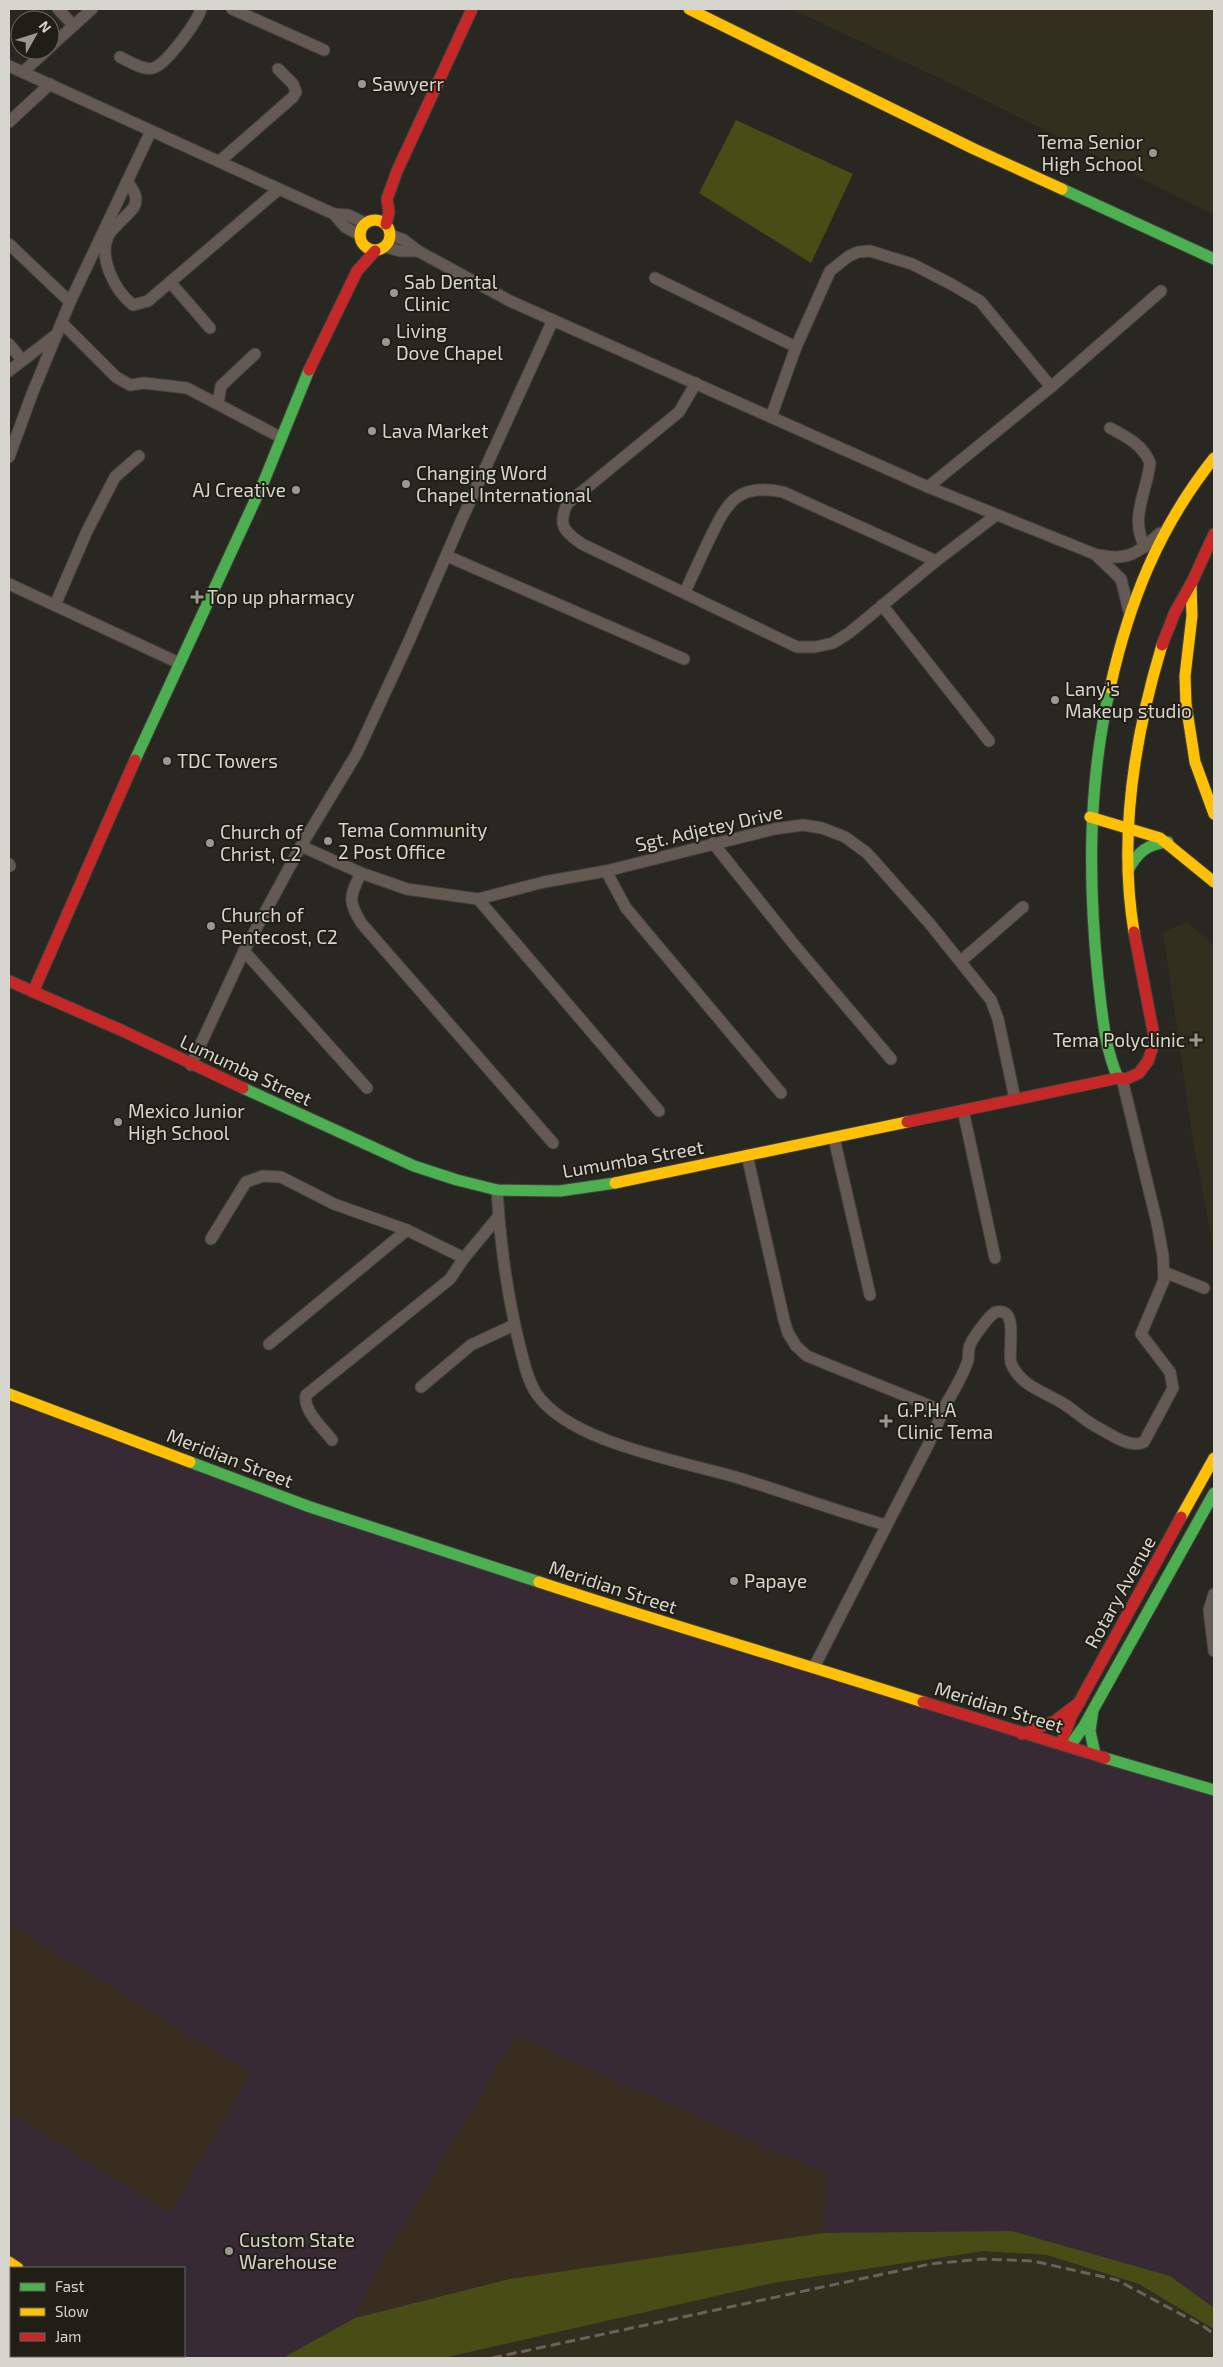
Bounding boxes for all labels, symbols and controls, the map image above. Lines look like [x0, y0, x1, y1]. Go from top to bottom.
north arrow [10, 10, 60, 60]
text: N [36, 17, 55, 36]
place label: Sawyerr [372, 72, 445, 95]
marker: Sawyerr [356, 78, 368, 90]
place label: Tema Senior High School [1038, 130, 1143, 175]
marker: Tema Senior High School [1147, 147, 1159, 159]
place label: Sab Dental Clinic [404, 270, 498, 315]
marker: Sab Dental Clinic [388, 287, 400, 299]
place label: Living Dove Chapel [396, 319, 503, 364]
marker: Living Dove Chapel [380, 336, 392, 348]
place label: Lava Market [382, 419, 488, 442]
marker: Lava Market [366, 425, 378, 437]
place label: Changing Word Chapel International [416, 461, 592, 506]
place label: AJ Creative [193, 478, 286, 501]
marker: Changing Word Chapel International [400, 478, 412, 490]
marker: AJ Creative [290, 484, 302, 496]
place label: Top up pharmacy [207, 585, 355, 608]
marker: Top up pharmacy [191, 591, 203, 603]
place label: Lany's Makeup studio [1065, 677, 1192, 722]
marker: Lany's Makeup studio [1049, 694, 1061, 706]
place label: TDC Towers [177, 749, 278, 772]
marker: TDC Towers [161, 755, 173, 767]
street label: Sgt. Adjetey Drive [633, 799, 785, 856]
place label: Tema Community 2 Post Office [338, 818, 487, 863]
place label: Church of Christ, C2 [220, 820, 303, 865]
marker: Tema Community 2 Post Office [322, 835, 334, 847]
marker: Church of Christ, C2 [204, 837, 216, 849]
place label: Church of Pentecost, C2 [221, 903, 338, 948]
marker: Church of Pentecost, C2 [205, 920, 217, 932]
place label: Tema Polyclinic [1053, 1028, 1185, 1051]
street label: Lumumba Street [177, 1029, 316, 1110]
marker: Tema Polyclinic [1189, 1033, 1203, 1047]
place label: Mexico Junior High School [128, 1099, 245, 1144]
marker: Mexico Junior High School [112, 1116, 124, 1128]
street label: Lumumba Street [560, 1135, 705, 1182]
place label: G.P.H.A Clinic Tema [897, 1398, 993, 1443]
marker: G.P.H.A Clinic Tema [879, 1414, 893, 1428]
street label: Meridian Street [164, 1423, 297, 1492]
street label: Rotary Avenue [1079, 1532, 1160, 1652]
street label: Meridian Street [546, 1555, 680, 1618]
place label: Papaye [744, 1569, 807, 1592]
marker: Papaye [728, 1575, 740, 1587]
street label: Meridian Street [932, 1676, 1066, 1737]
place label: Custom State Warehouse [239, 2228, 355, 2273]
marker: Custom State Warehouse [223, 2245, 235, 2257]
legend [10, 2267, 185, 2357]
text: Fast [55, 2277, 85, 2295]
text: Slow [55, 2302, 89, 2320]
text: Jam [55, 2327, 81, 2345]

